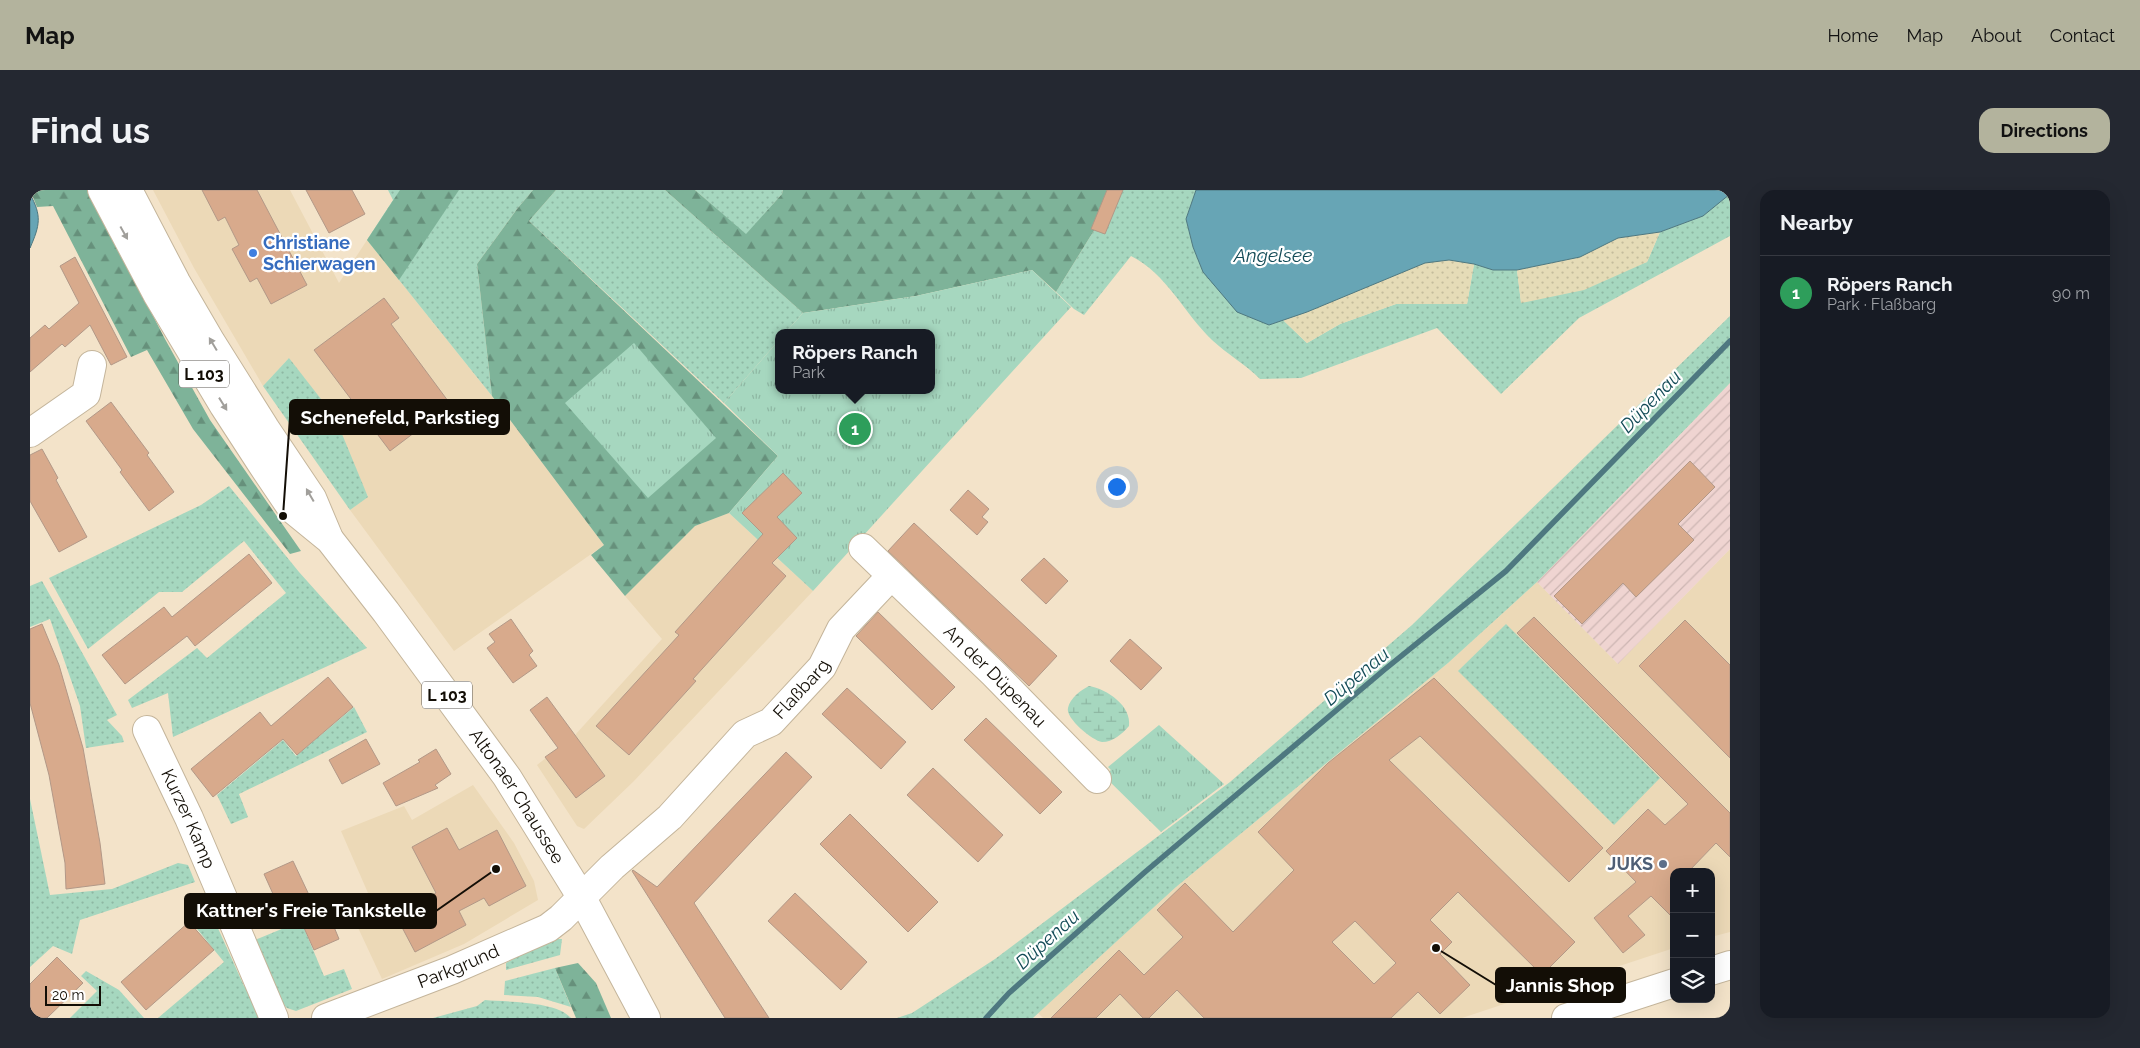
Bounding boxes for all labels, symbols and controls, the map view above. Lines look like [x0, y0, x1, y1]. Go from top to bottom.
text: Map [25, 21, 75, 50]
text: Home [1827, 25, 1878, 46]
text: Map [1906, 25, 1943, 46]
text: About [1971, 25, 2022, 46]
text: Contact [2050, 25, 2115, 46]
button: Directions [1979, 108, 2110, 153]
text: Find us [30, 110, 150, 151]
text: Nearby [1780, 210, 1853, 235]
one-way arrow [120, 226, 128, 241]
place label: Christiane Schierwagen [263, 232, 376, 274]
water label: Angelsee [1233, 244, 1312, 266]
marker: Christiane Schierwagen [247, 247, 259, 259]
text: Röpers Ranch [1827, 273, 1953, 295]
text: 1 [1792, 284, 1800, 303]
text: 90 m [2052, 284, 2090, 303]
text: Park · Flaßbarg [1827, 295, 1936, 314]
popup [775, 329, 935, 394]
one-way arrow [208, 337, 217, 350]
text: Röpers Ranch [792, 341, 918, 363]
road number: L 103 [179, 360, 229, 388]
text: Park [792, 363, 825, 382]
water label: Düpenau [1615, 365, 1685, 437]
one-way arrow [218, 398, 227, 411]
callout: Schenefeld, Parkstieg [290, 400, 509, 434]
text: Schenefeld, Parkstieg [301, 406, 499, 428]
pin: 1 [839, 410, 871, 448]
your location [1104, 474, 1130, 500]
one-way arrow [305, 489, 314, 502]
street label: An der Düpenau [940, 621, 1051, 731]
water label: Düpenau [1319, 642, 1393, 710]
street label: Flaßbarg [768, 656, 834, 723]
road number: L 103 [422, 682, 472, 708]
street label: Altonaer Chaussee [465, 725, 569, 868]
street label: Kurzer Kamp [157, 765, 220, 872]
place label: JUKS [1608, 853, 1653, 874]
marker: JUKS [1657, 858, 1669, 870]
map controls [1670, 868, 1715, 1003]
button: + [1670, 868, 1715, 913]
callout: Kattner's Freie Tankstelle [185, 894, 436, 928]
text: Kattner's Freie Tankstelle [196, 899, 426, 921]
water label: Düpenau [1011, 905, 1084, 973]
button: − [1670, 913, 1715, 958]
street label: Parkgrund [415, 940, 502, 992]
button: layers [1670, 958, 1715, 1003]
callout: Jannis Shop [1496, 968, 1625, 1002]
text: Jannis Shop [1506, 974, 1614, 996]
scale bar [45, 983, 101, 1006]
text: 20 m [52, 987, 84, 1003]

